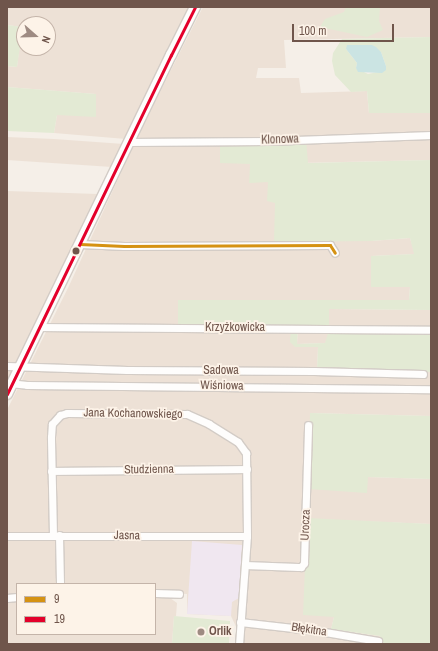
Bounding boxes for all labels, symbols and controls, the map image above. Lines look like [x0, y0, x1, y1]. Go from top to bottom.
north arrow [16, 16, 56, 56]
scale bar [294, 16, 396, 42]
text: 100 m [299, 23, 326, 39]
text: N [39, 34, 54, 45]
street label: Klonowa [261, 132, 299, 148]
unlabelled marker [71, 246, 81, 256]
street label: Krzyżkowicka [205, 321, 265, 335]
street label: Sadowa [203, 364, 239, 378]
street label: Wiśniowa [200, 378, 244, 394]
street label: Jana Kochanowskiego [83, 406, 183, 422]
street label: Studzienna [124, 462, 174, 478]
street label: Urocza [298, 509, 314, 541]
street label: Jasna [114, 529, 140, 543]
legend [16, 583, 156, 635]
text: 9 [54, 591, 59, 607]
text: 19 [54, 611, 65, 627]
street label: Błękitna [290, 620, 328, 640]
place label: Orlik [209, 625, 231, 639]
marker: Orlik [196, 627, 206, 637]

